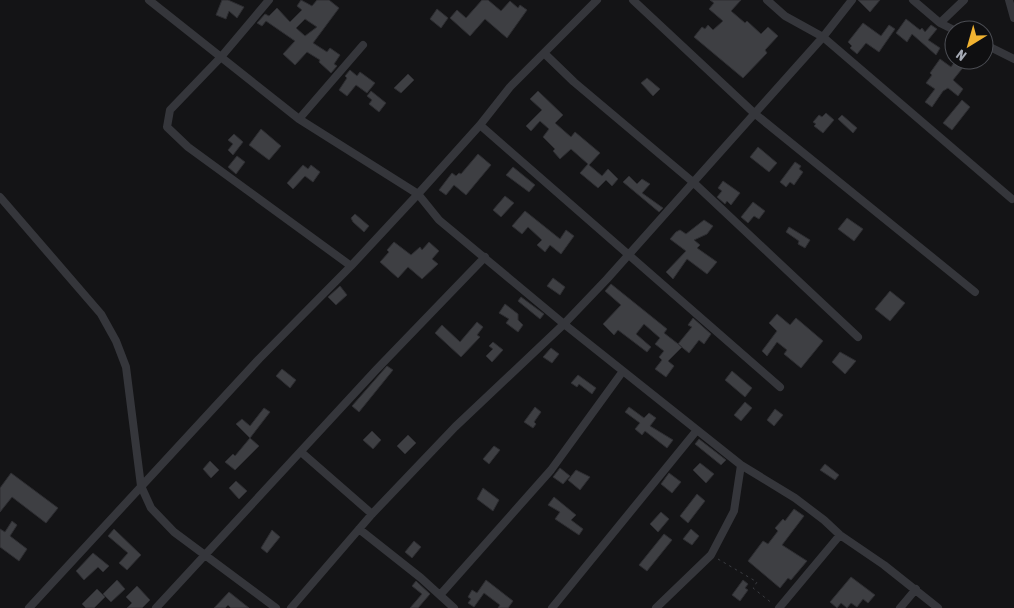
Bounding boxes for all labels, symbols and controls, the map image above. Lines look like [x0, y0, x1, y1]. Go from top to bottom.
north arrow [944, 20, 994, 70]
text: N [953, 47, 969, 64]

